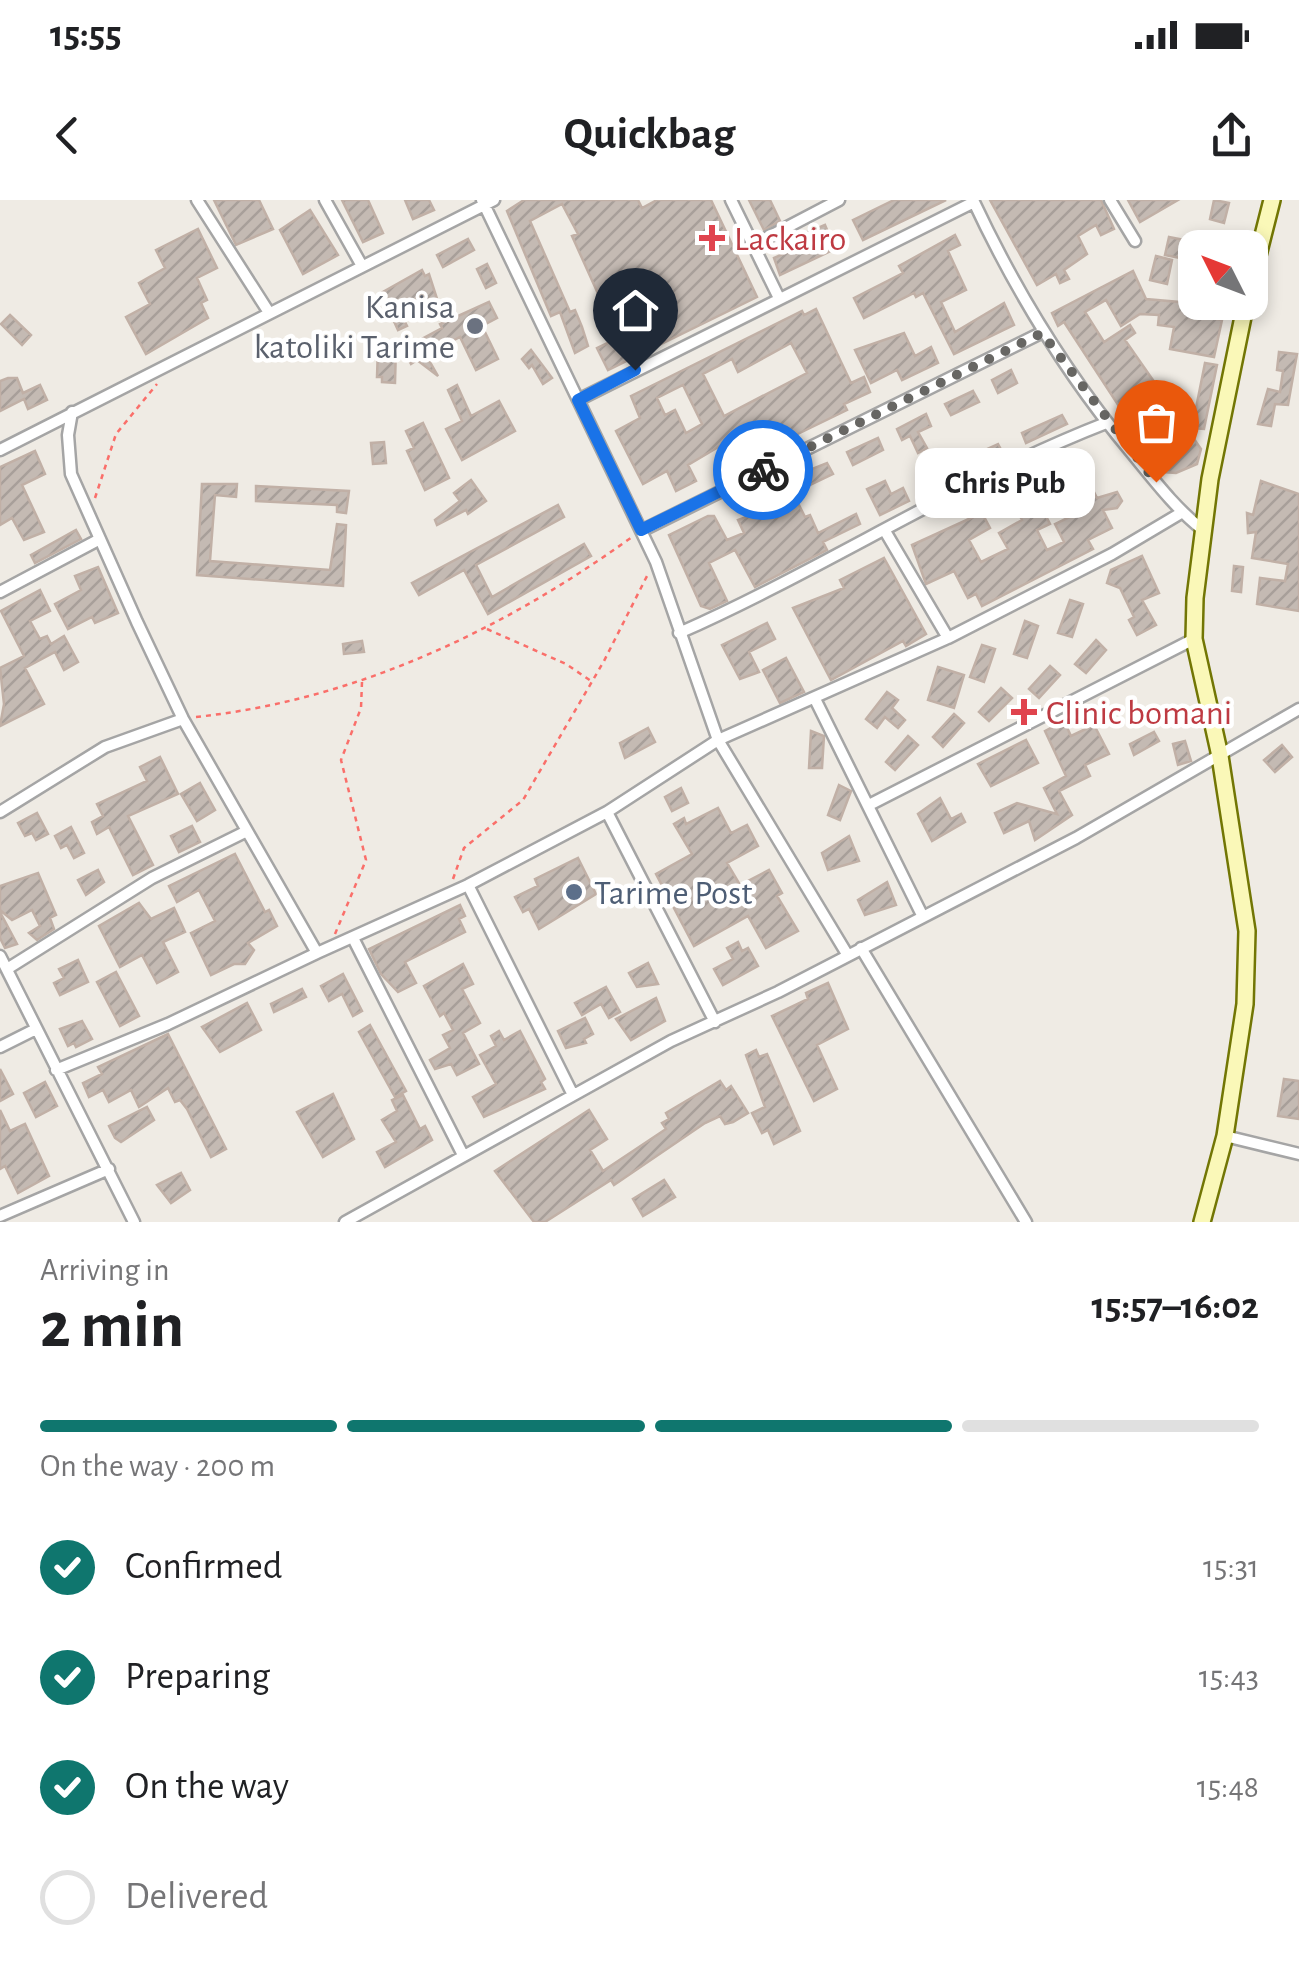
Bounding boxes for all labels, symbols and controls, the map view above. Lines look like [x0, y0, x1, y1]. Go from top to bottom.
text: 15:55 [50, 16, 122, 54]
icon: back [40, 108, 95, 163]
icon: share [1204, 108, 1259, 163]
text: Quickbag [564, 112, 735, 157]
place label: Lackairo [734, 222, 847, 257]
marker: Lackairo [699, 225, 725, 251]
north arrow [1178, 230, 1268, 320]
map controls [1178, 230, 1268, 320]
pin [593, 268, 678, 371]
icon: home [608, 283, 663, 338]
place label: Kanisa katoliki Tarime [254, 290, 455, 365]
marker: Kanisa katoliki Tarime [464, 315, 486, 337]
pin [1114, 380, 1199, 483]
icon: bag [1129, 395, 1184, 450]
courier [713, 420, 813, 520]
icon: bike [736, 443, 791, 498]
callout: Chris Pub [916, 447, 1096, 517]
text: Chris Pub [944, 467, 1066, 499]
place label: Clinic bomani [1046, 696, 1232, 731]
marker: Clinic bomani [1011, 699, 1037, 725]
place label: Tarime Post [594, 876, 752, 911]
marker: Tarime Post [563, 881, 585, 903]
text: Arriving in [40, 1254, 169, 1286]
text: 15:57–16:02 [1091, 1288, 1259, 1326]
text: 2 min [40, 1294, 184, 1359]
text: On the way · 200 m [40, 1450, 275, 1482]
icon: check [40, 1540, 95, 1595]
text: Confirmed [125, 1548, 282, 1586]
text: 15:31 [1203, 1551, 1259, 1583]
icon: check [40, 1650, 95, 1705]
text: Preparing [125, 1658, 270, 1696]
text: 15:43 [1199, 1661, 1259, 1693]
icon: check [40, 1760, 95, 1815]
text: On the way [125, 1768, 289, 1806]
text: 15:48 [1197, 1771, 1259, 1803]
text: Delivered [125, 1878, 268, 1916]

